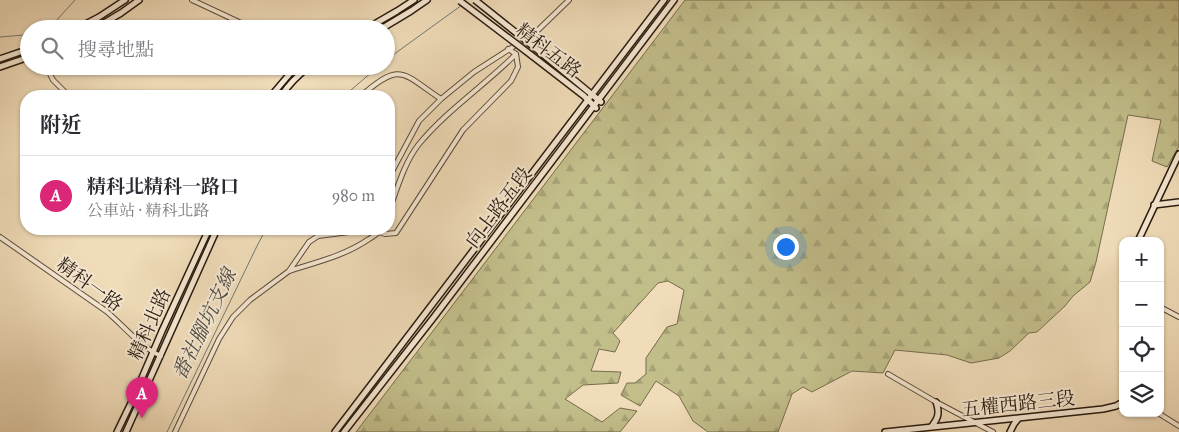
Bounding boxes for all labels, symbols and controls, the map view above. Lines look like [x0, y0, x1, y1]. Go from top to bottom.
street label: 精科五路 [511, 18, 586, 82]
search box [20, 20, 395, 75]
icon: search [38, 34, 66, 62]
text: 搜尋地點 [78, 38, 154, 61]
text: 附近 [40, 112, 82, 138]
street label: 向上路五段 [461, 162, 536, 252]
text: 精科北精科一路口 [87, 175, 239, 198]
text: A [51, 186, 61, 205]
text: 980 m [332, 186, 375, 205]
text: 公車站 · 精科北路 [87, 201, 209, 220]
your location [773, 234, 799, 260]
map controls [1119, 237, 1164, 417]
button: + [1119, 237, 1164, 282]
street label: 精科一路 [52, 253, 127, 316]
water label: 番社腳坑支線 [167, 263, 242, 383]
button: − [1119, 282, 1164, 327]
street label: 精科北路 [123, 285, 175, 364]
button: locate [1119, 327, 1164, 372]
button: layers [1119, 372, 1164, 417]
pin: A [126, 377, 158, 418]
street label: 五權西路三段 [960, 386, 1076, 421]

